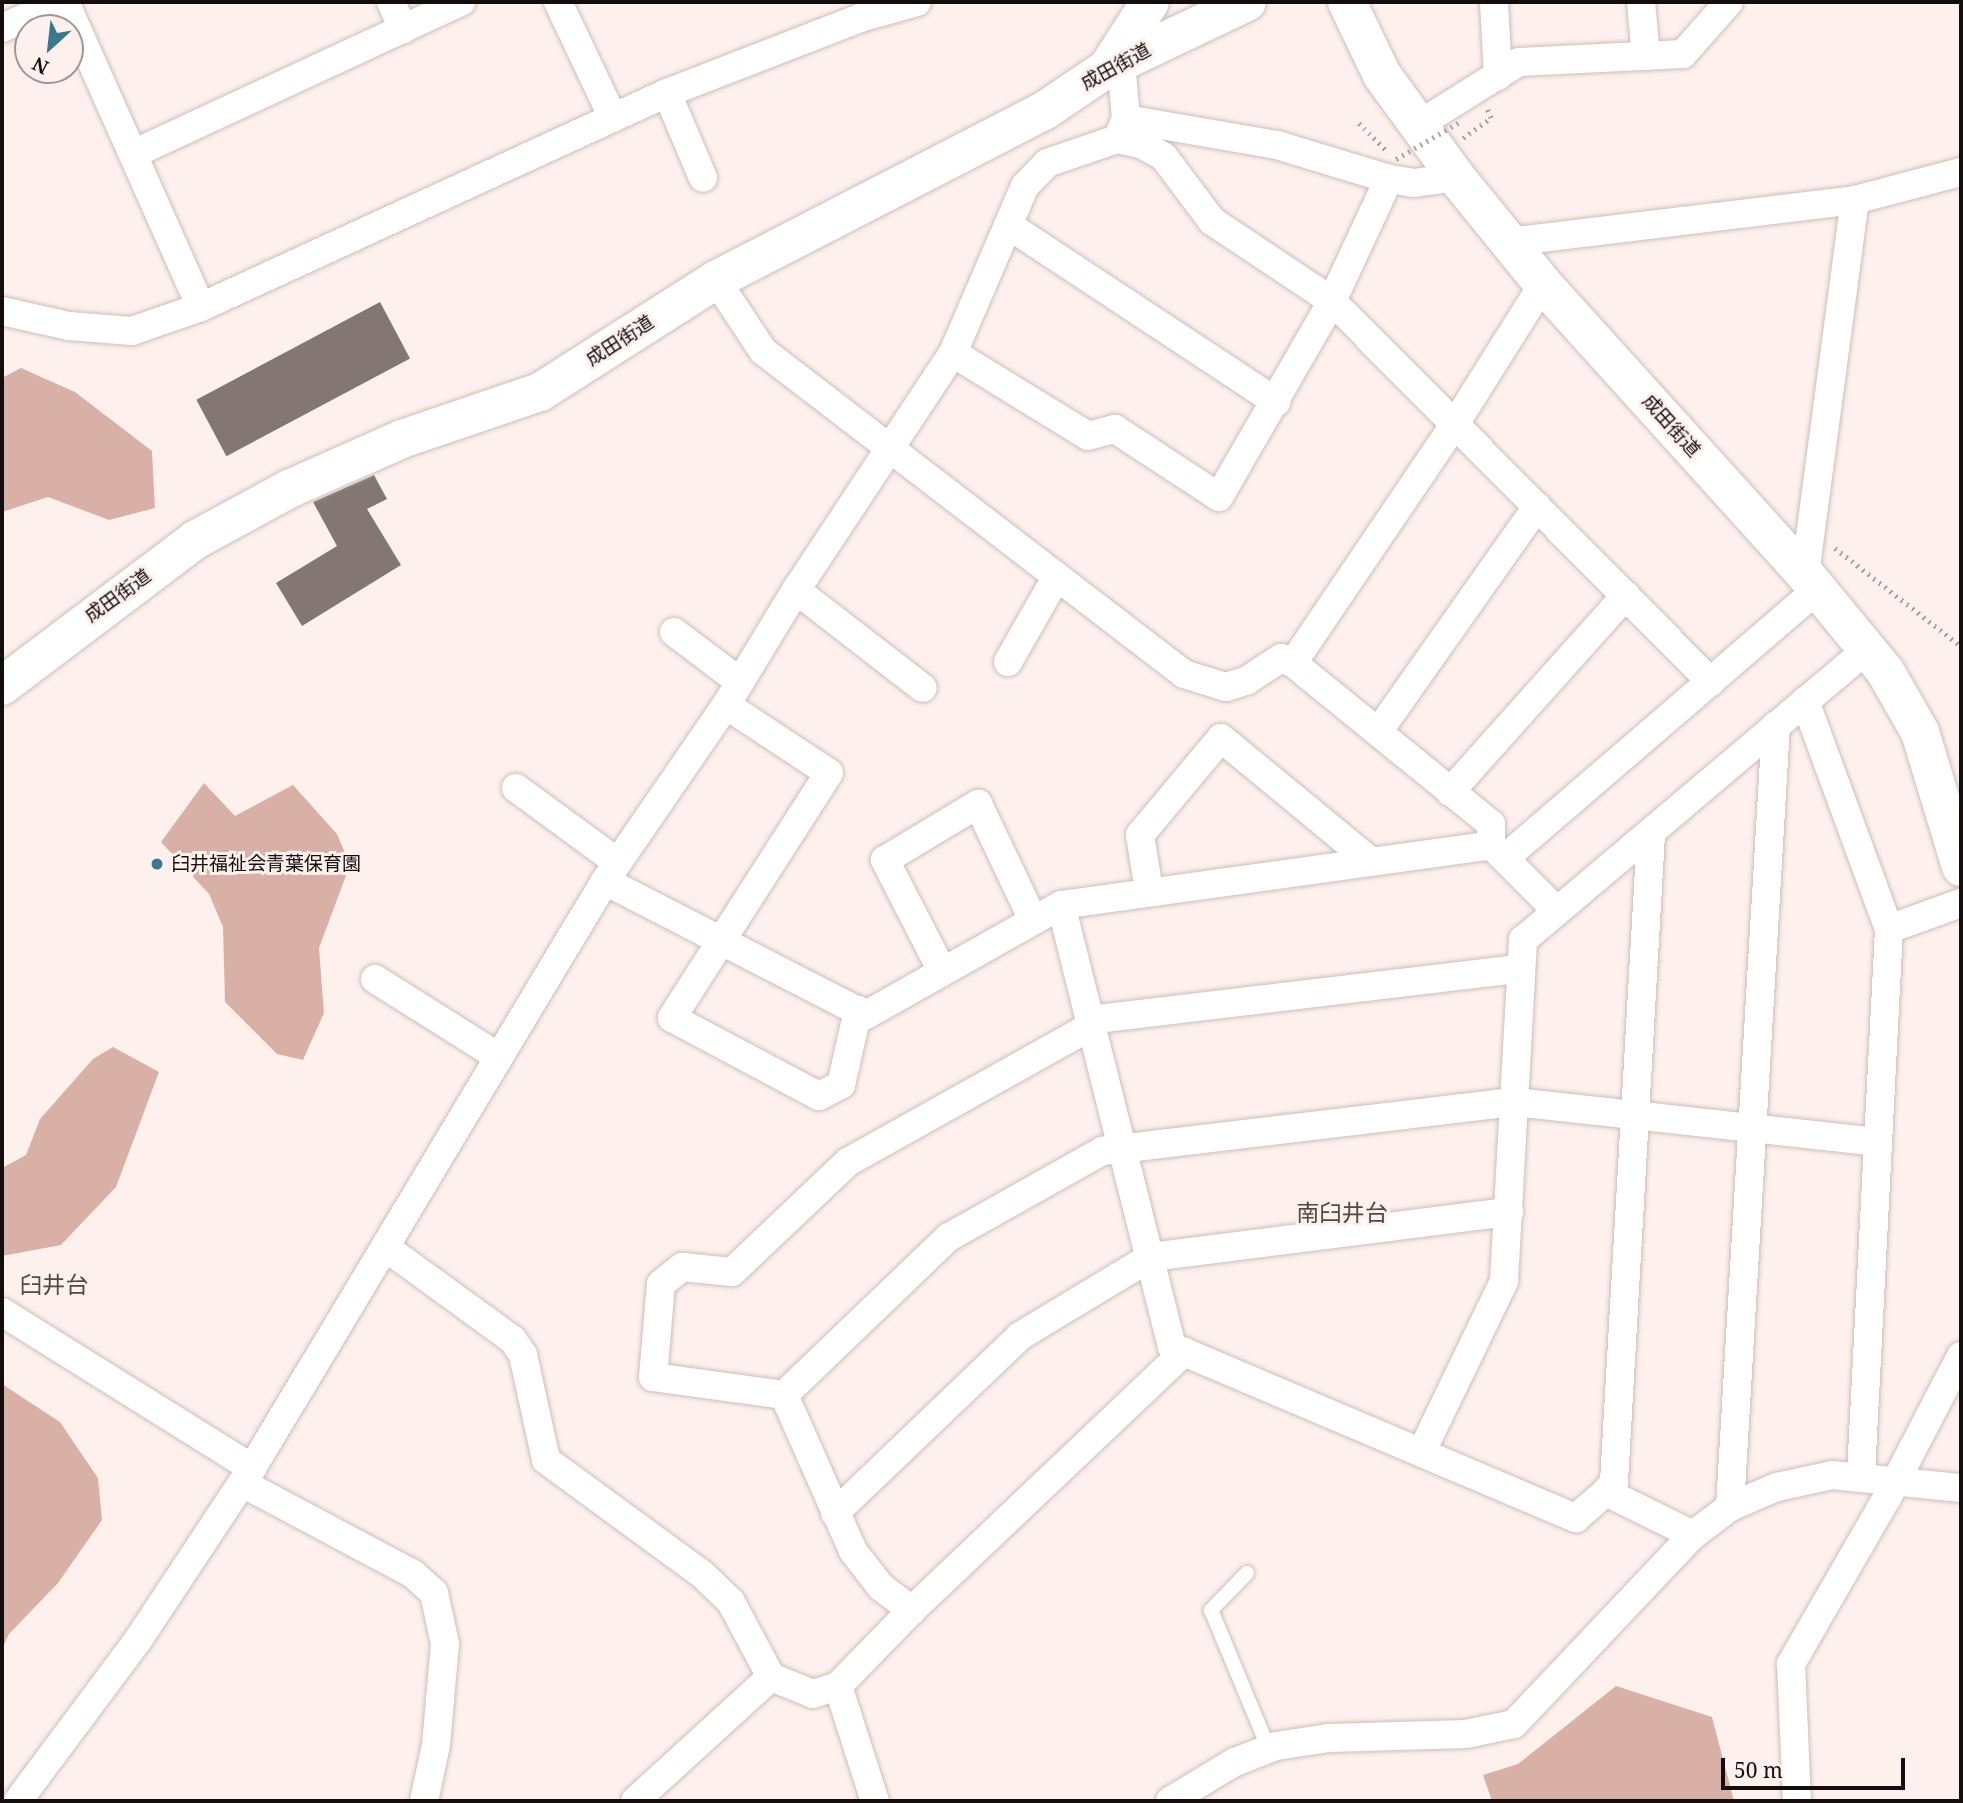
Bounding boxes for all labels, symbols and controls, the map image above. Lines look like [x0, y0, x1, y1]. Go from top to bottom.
north arrow [14, 14, 84, 84]
street label: 成田街道 [1077, 39, 1155, 95]
text: N [28, 51, 53, 81]
street label: 成田街道 [582, 311, 658, 371]
street label: 成田街道 [1637, 390, 1705, 462]
street label: 成田街道 [81, 564, 155, 628]
place label: 臼井福祉会青葉保育園 [171, 853, 361, 875]
marker: 臼井福祉会青葉保育園 [149, 856, 165, 872]
district label: 南臼井台 [1296, 1198, 1388, 1226]
district label: 臼井台 [20, 1270, 88, 1298]
scale bar [1725, 1744, 1909, 1788]
text: 50 m [1734, 1756, 1783, 1784]

